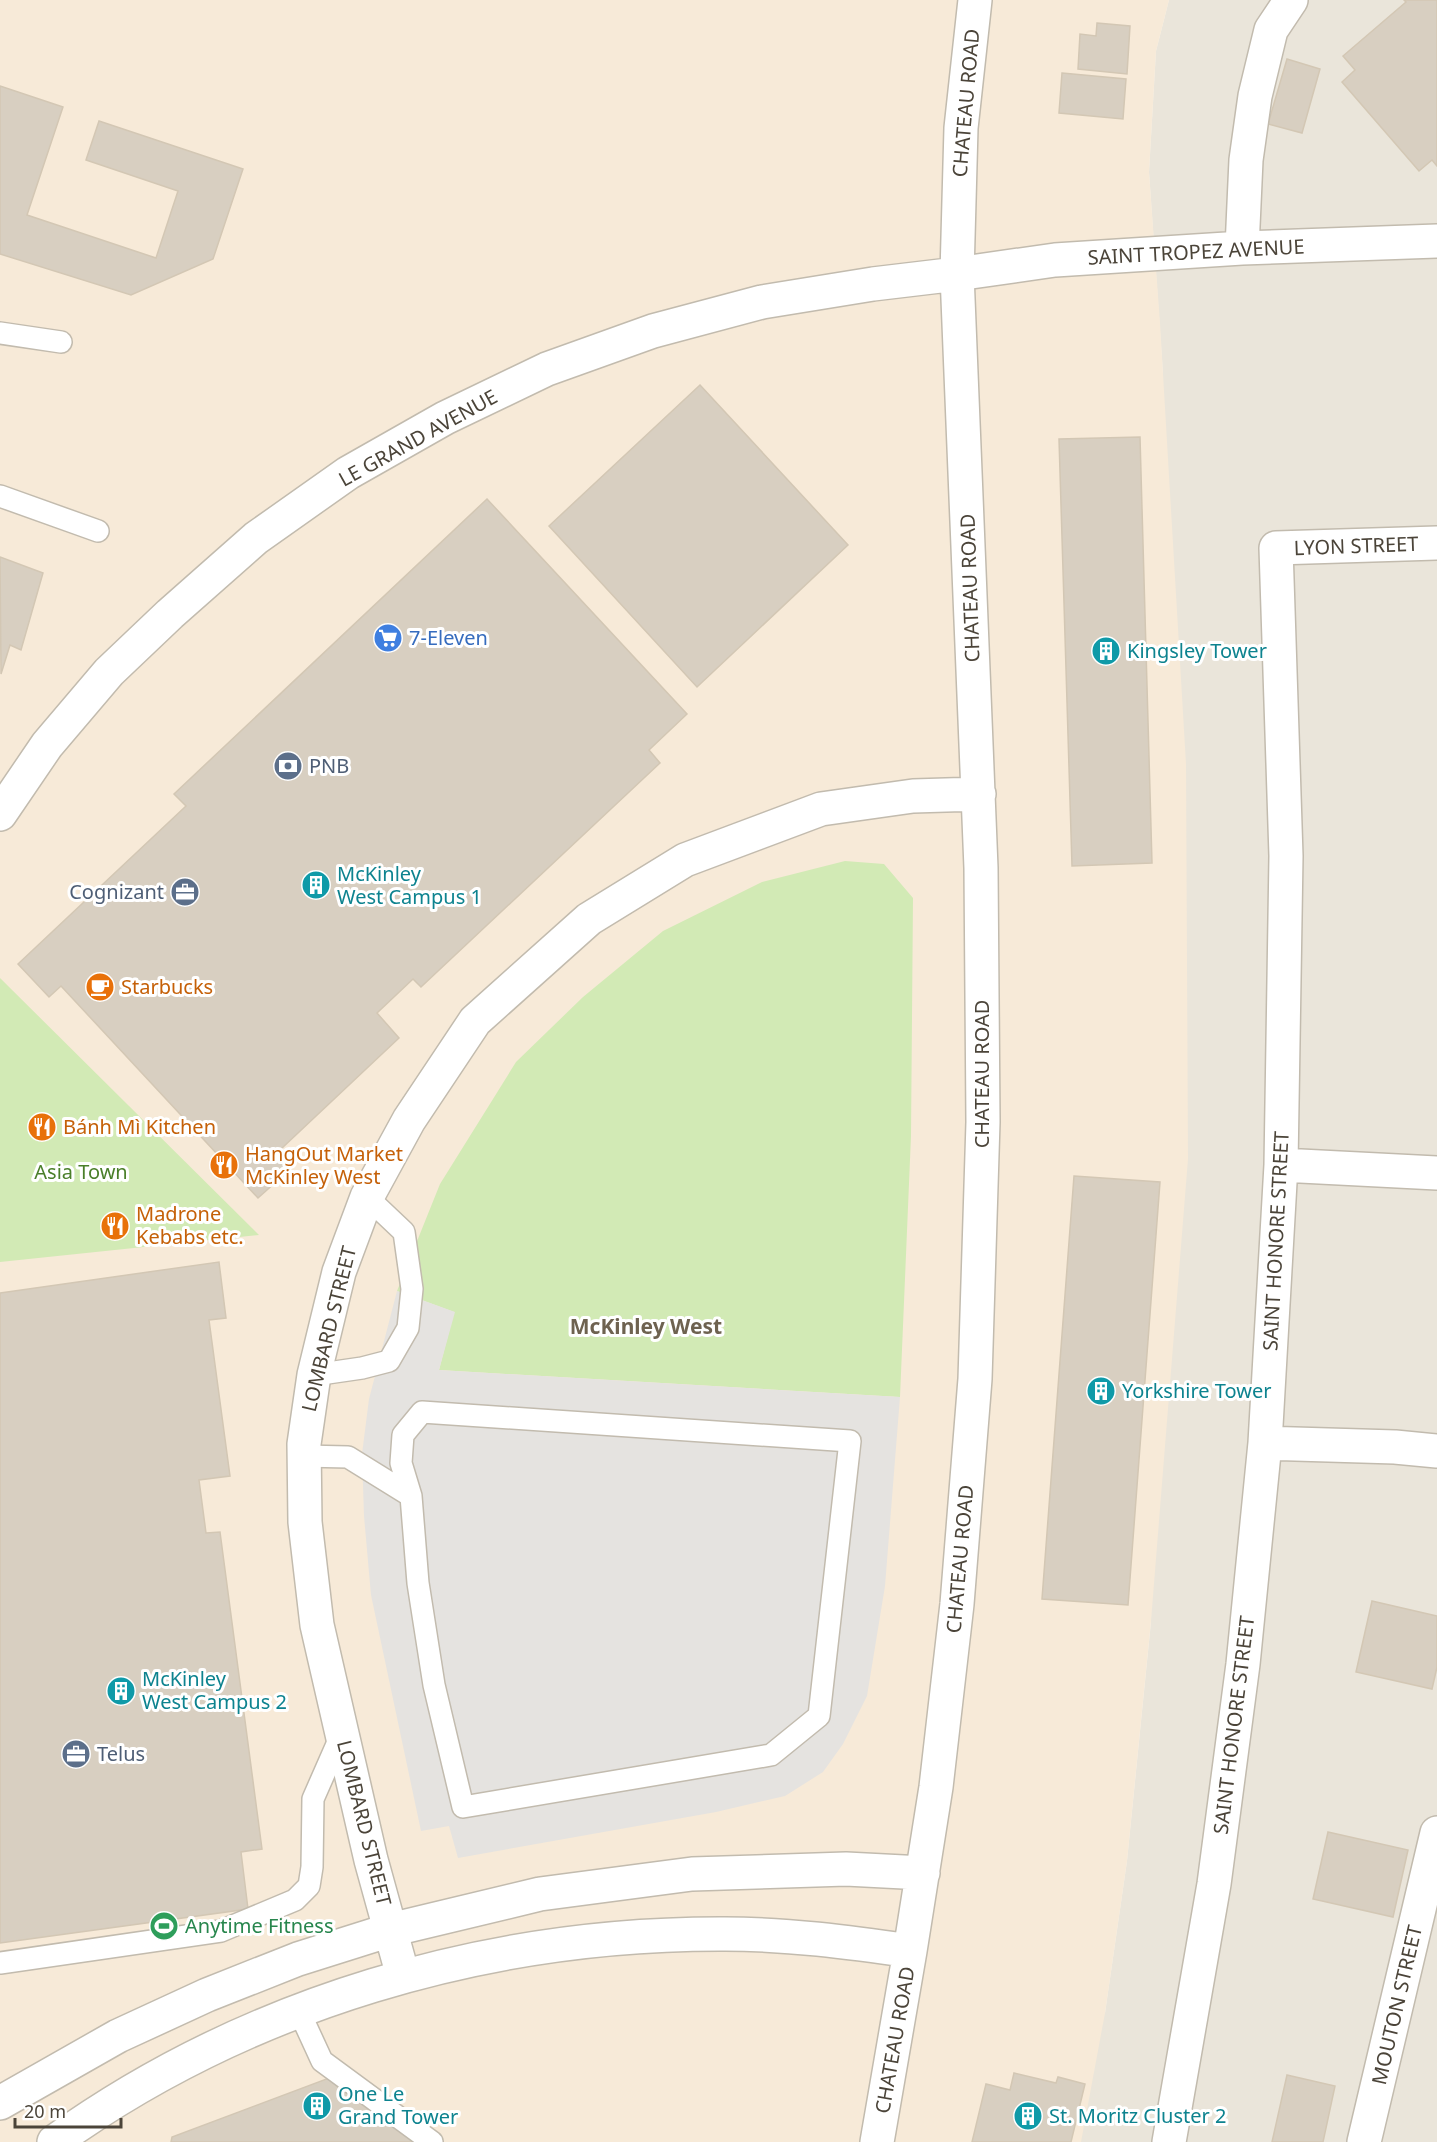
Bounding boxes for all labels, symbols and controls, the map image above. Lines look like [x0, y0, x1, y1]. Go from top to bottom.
street label: CHATEAU ROAD [946, 28, 985, 178]
street label: SAINT TROPEZ AVENUE [1087, 232, 1305, 271]
street label: LE GRAND AVENUE [334, 383, 502, 492]
street label: CHATEAU ROAD [953, 513, 986, 663]
street label: LYON STREET [1293, 530, 1419, 561]
supermarket icon: 7-Eleven [372, 622, 404, 654]
place label: 7-Eleven [409, 624, 488, 651]
building icon: Kingsley Tower [1090, 635, 1122, 667]
place label: Kingsley Tower [1127, 637, 1267, 664]
bank icon: PNB [272, 750, 304, 782]
place label: PNB [309, 752, 349, 779]
place label: McKinley West Campus 1 [337, 860, 482, 910]
building icon: McKinley West Campus 1 [300, 869, 332, 901]
office icon: Cognizant [169, 876, 201, 908]
place label: Cognizant [69, 878, 164, 905]
cafe icon: Starbucks [84, 971, 116, 1003]
place label: Starbucks [121, 973, 213, 1000]
street label: CHATEAU ROAD [968, 1000, 995, 1148]
restaurant icon: Bánh Mì Kitchen [26, 1111, 58, 1143]
place label: Bánh Mì Kitchen [63, 1113, 216, 1140]
street label: SAINT HONORE STREET [1256, 1130, 1295, 1352]
place label: HangOut Market McKinley West [245, 1140, 403, 1190]
restaurant icon: HangOut Market McKinley West [208, 1149, 240, 1181]
park label: Asia Town [34, 1158, 128, 1185]
place label: Madrone Kebabs etc. [136, 1200, 244, 1250]
restaurant icon: Madrone Kebabs etc. [99, 1210, 131, 1242]
street label: LOMBARD STREET [295, 1243, 362, 1415]
district label: McKinley West [570, 1312, 722, 1340]
building icon: Yorkshire Tower [1085, 1375, 1117, 1407]
place label: Yorkshire Tower [1122, 1377, 1271, 1404]
street label: CHATEAU ROAD [940, 1484, 979, 1634]
street label: SAINT HONORE STREET [1207, 1614, 1260, 1836]
place label: McKinley West Campus 2 [142, 1665, 287, 1715]
building icon: McKinley West Campus 2 [105, 1675, 137, 1707]
street label: LOMBARD STREET [331, 1737, 398, 1909]
office icon: Telus [60, 1738, 92, 1770]
place label: Telus [97, 1740, 145, 1767]
sports icon: Anytime Fitness [148, 1910, 180, 1942]
place label: Anytime Fitness [185, 1912, 333, 1939]
street label: MOUTON STREET [1365, 1922, 1428, 2087]
street label: CHATEAU ROAD [868, 1964, 921, 2115]
place label: One Le Grand Tower [338, 2080, 458, 2130]
building icon: One Le Grand Tower [301, 2090, 333, 2122]
scale bar [15, 2091, 122, 2129]
text: 20 m [24, 2099, 66, 2123]
building icon: St. Moritz Cluster 2 [1012, 2100, 1044, 2132]
place label: St. Moritz Cluster 2 [1049, 2102, 1226, 2129]

